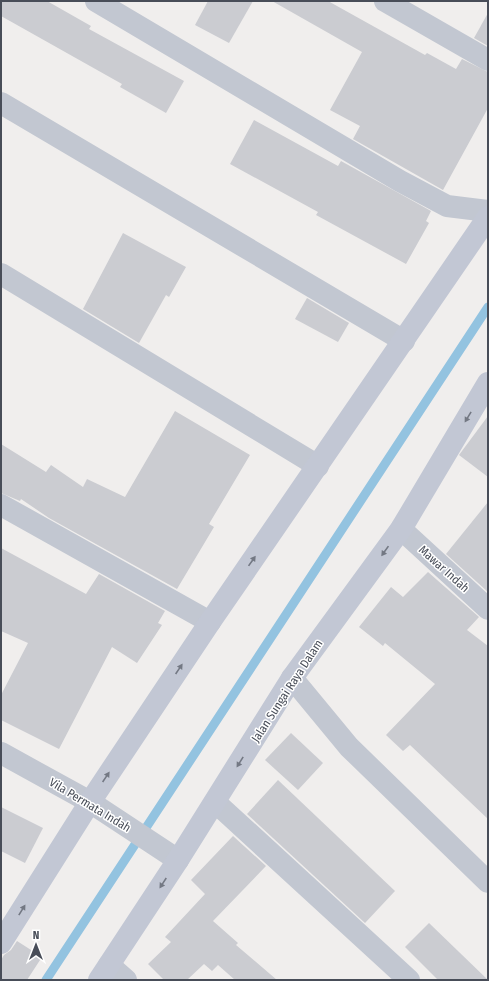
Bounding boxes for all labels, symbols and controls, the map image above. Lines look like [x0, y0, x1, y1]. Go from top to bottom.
one-way arrow [464, 412, 472, 422]
street label: Mawar Indah [416, 543, 472, 595]
one-way arrow [381, 546, 389, 557]
one-way arrow [248, 556, 256, 567]
street label: Jalan Sungai Raya Dalam [249, 637, 325, 745]
one-way arrow [175, 664, 183, 674]
one-way arrow [237, 756, 244, 768]
one-way arrow [103, 771, 110, 783]
street label: Vila Permata Indah [47, 775, 133, 835]
one-way arrow [159, 878, 166, 889]
one-way arrow [18, 904, 25, 916]
north arrow [16, 925, 56, 965]
text: N [33, 929, 39, 942]

